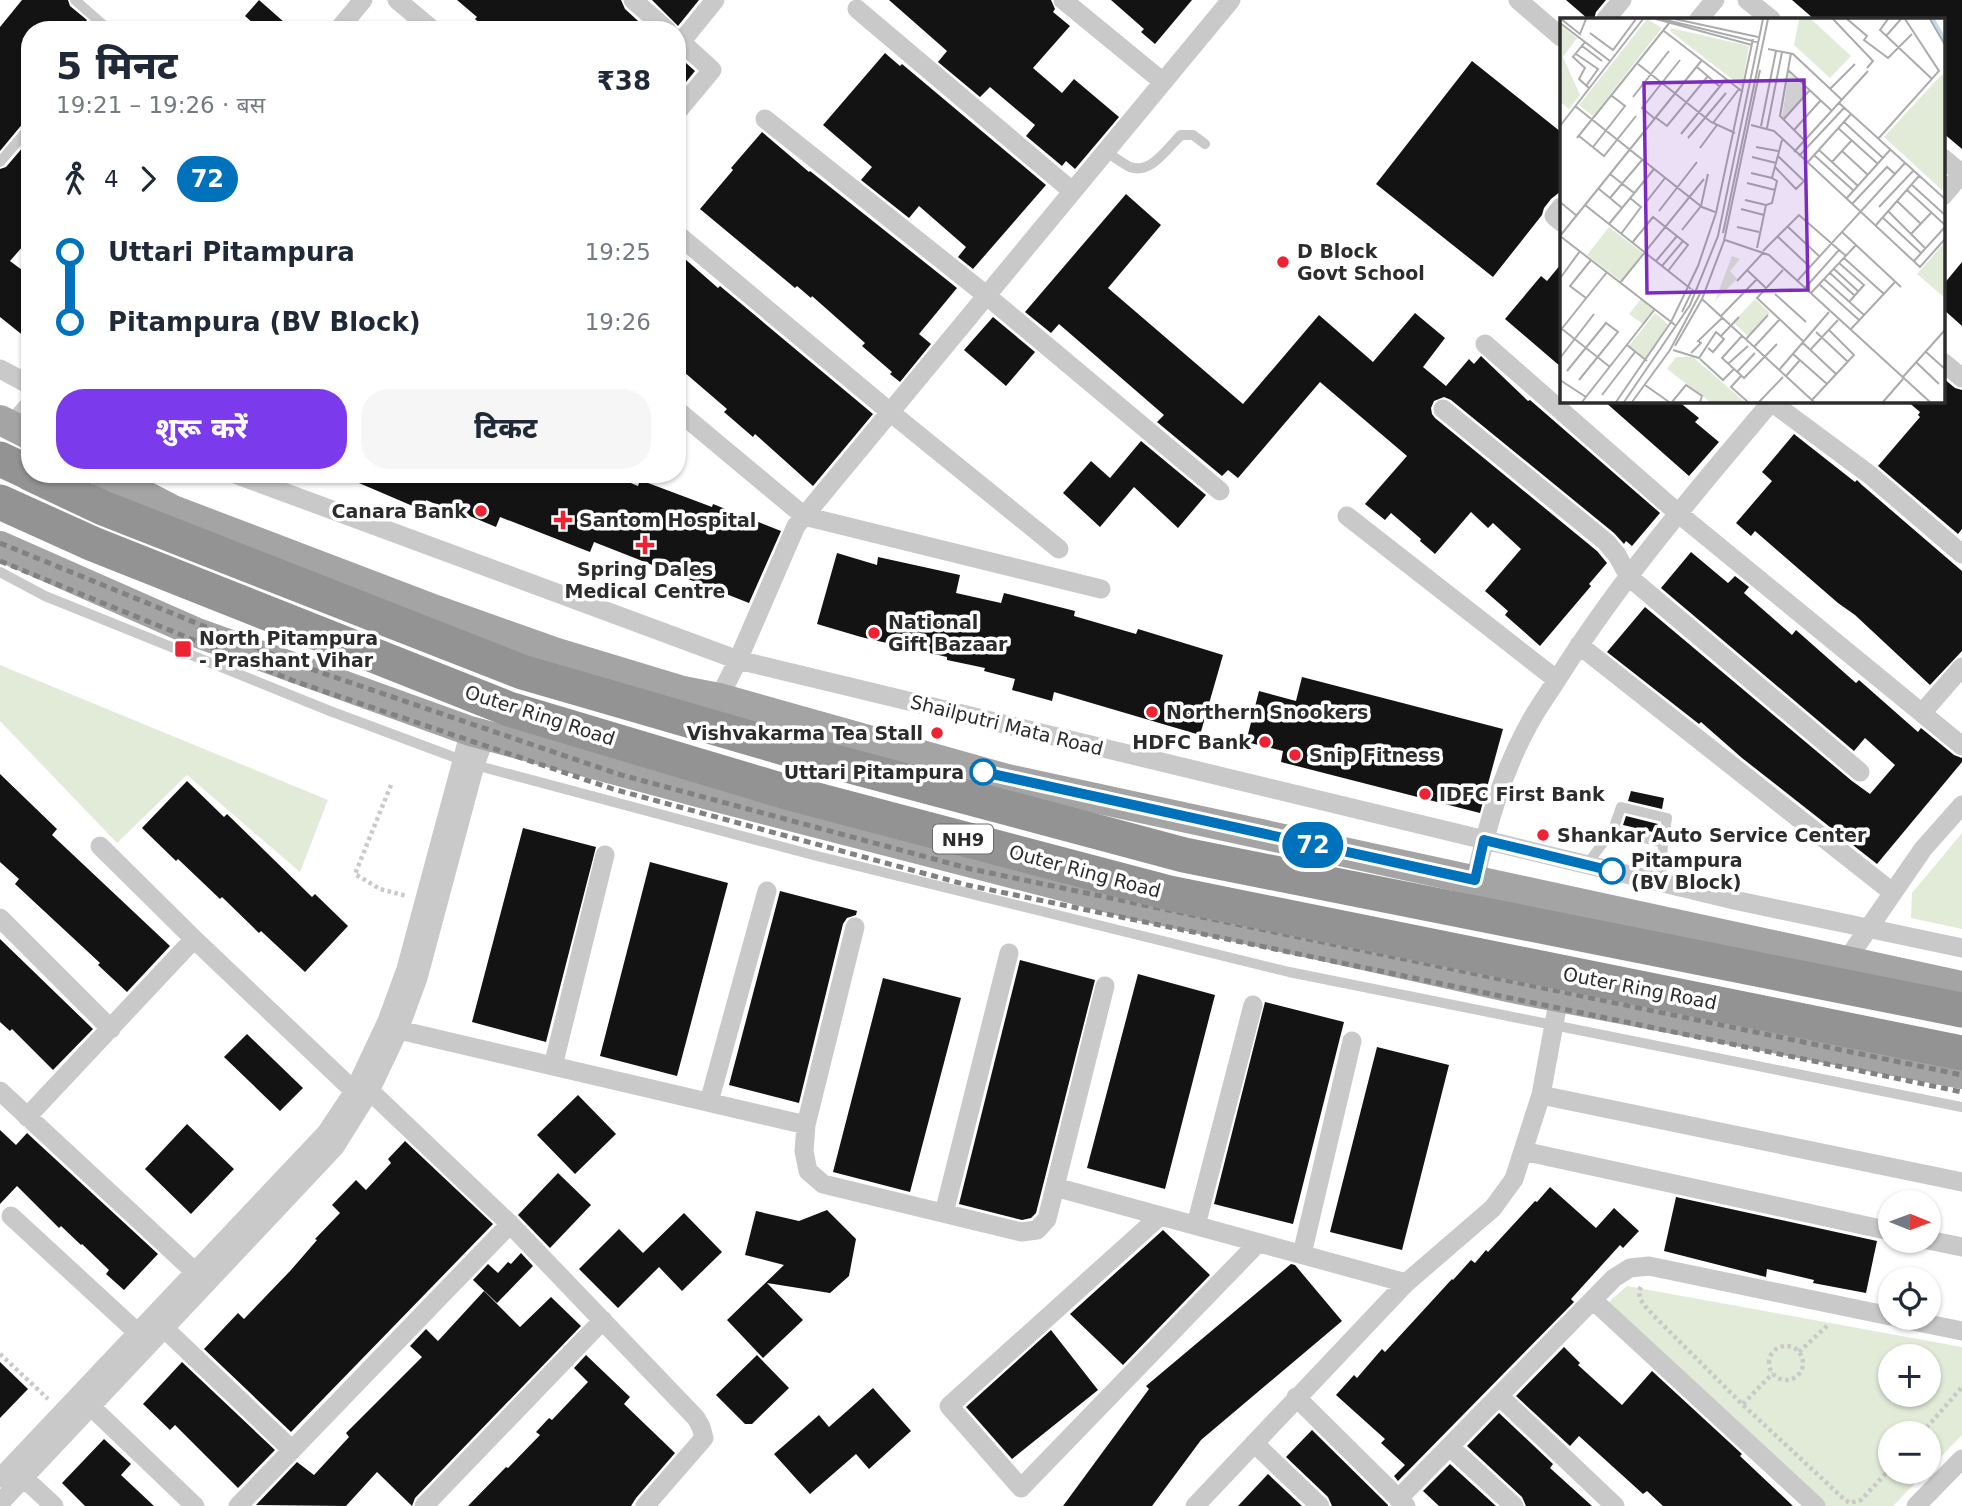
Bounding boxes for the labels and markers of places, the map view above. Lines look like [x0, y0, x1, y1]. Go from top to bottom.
place label: D Block Govt School [1297, 240, 1425, 284]
marker: D Block Govt School [1275, 254, 1291, 270]
place label: Canara Bank [332, 500, 467, 522]
marker: Canara Bank [473, 503, 489, 519]
place label: Santom Hospital [579, 509, 756, 531]
marker: Santom Hospital [553, 510, 573, 530]
marker: Spring Dales Medical Centre [635, 535, 655, 555]
place label: Spring Dales Medical Centre [565, 558, 725, 602]
place label: National Gift Bazaar [888, 611, 1008, 655]
marker: National Gift Bazaar [866, 625, 882, 641]
place label: North Pitampura - Prashant Vihar [199, 627, 378, 671]
marker: North Pitampura - Prashant Vihar [173, 639, 193, 659]
place label: Northern Snookers [1166, 701, 1368, 723]
marker: Northern Snookers [1144, 704, 1160, 720]
place label: Vishvakarma Tea Stall [687, 722, 923, 744]
marker: Vishvakarma Tea Stall [929, 725, 945, 741]
place label: HDFC Bank [1132, 731, 1251, 753]
marker: HDFC Bank [1257, 734, 1273, 750]
place label: Snip Fitness [1309, 744, 1441, 766]
marker: Snip Fitness [1287, 747, 1303, 763]
marker: Uttari Pitampura [970, 759, 996, 785]
place label: Uttari Pitampura [784, 761, 964, 783]
place label: IDFC First Bank [1439, 783, 1605, 805]
marker: IDFC First Bank [1417, 786, 1433, 802]
place label: Shankar Auto Service Center [1557, 824, 1867, 846]
marker: Shankar Auto Service Center [1535, 827, 1551, 843]
place label: Pitampura (BV Block) [1631, 849, 1742, 893]
marker: Pitampura (BV Block) [1599, 858, 1625, 884]

